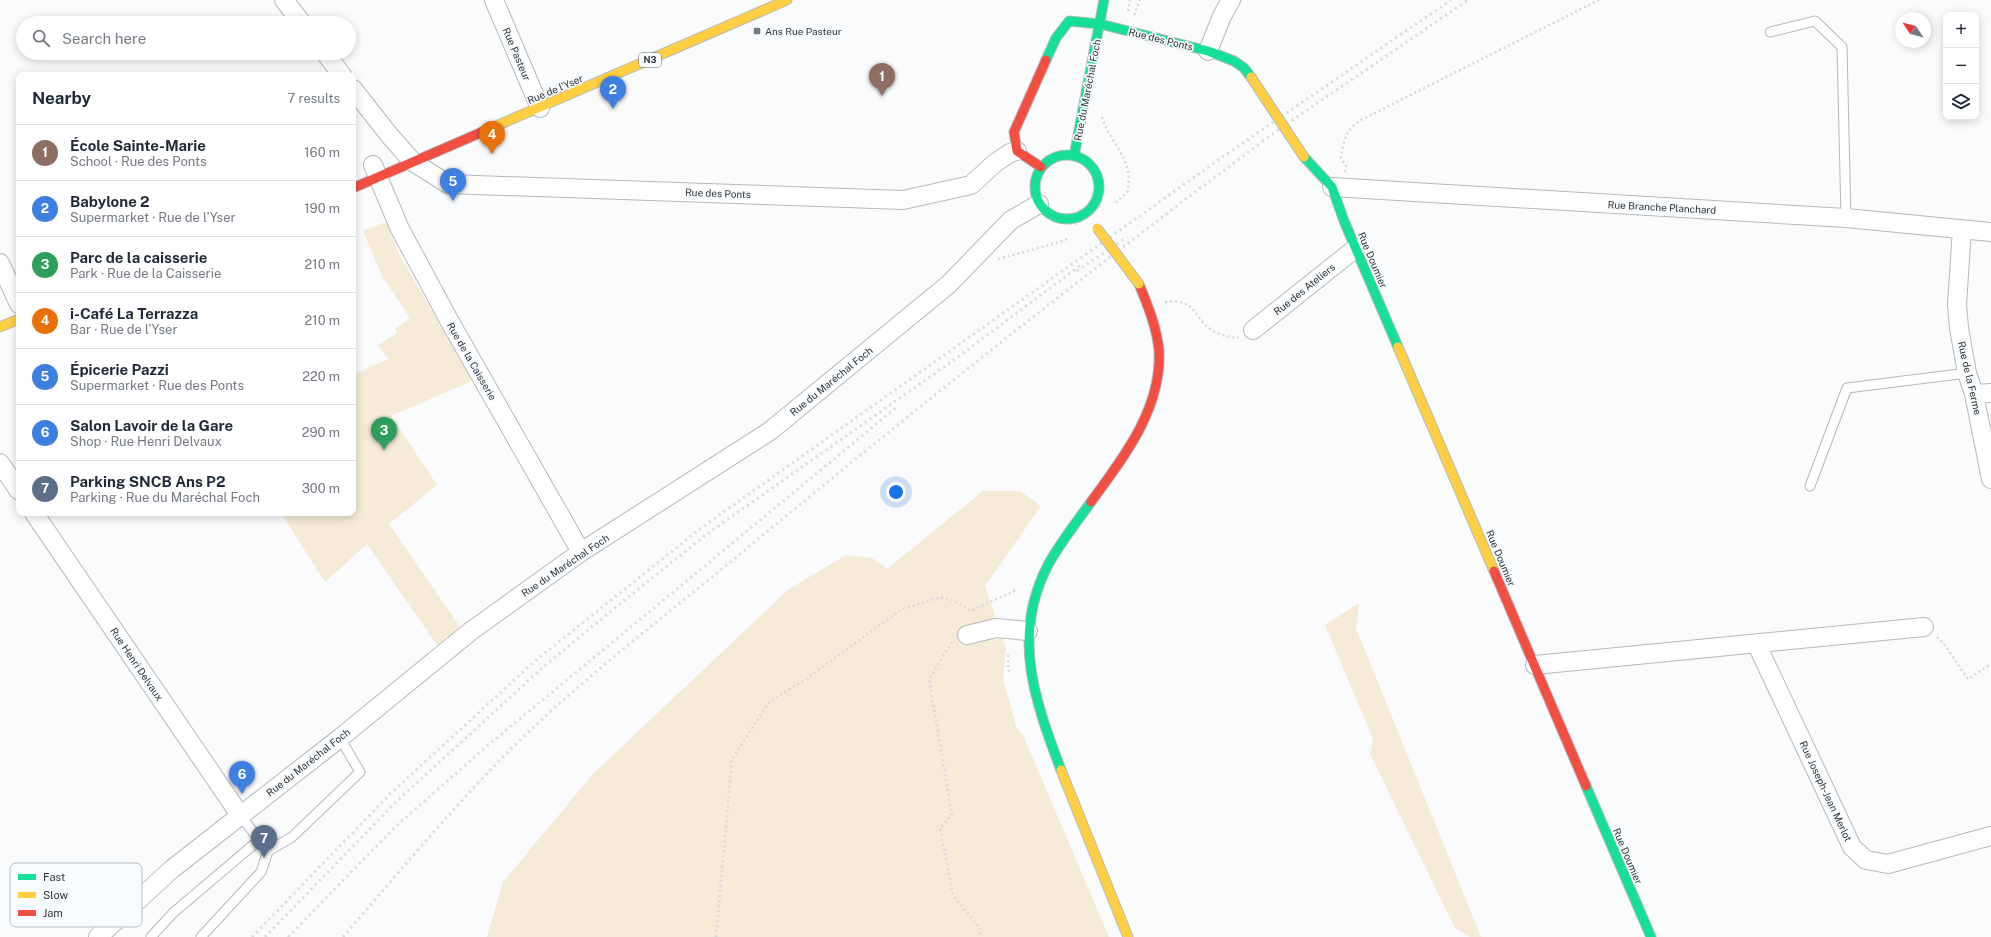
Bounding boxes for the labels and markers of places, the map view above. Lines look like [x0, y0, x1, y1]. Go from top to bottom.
place label: Ans Rue Pasteur [765, 25, 842, 37]
marker: Ans Rue Pasteur [752, 26, 762, 36]
pin: 1 [869, 63, 895, 96]
pin: 2 [600, 76, 626, 109]
pin: 4 [479, 121, 505, 154]
pin: 5 [440, 168, 466, 201]
pin: 3 [371, 417, 397, 450]
pin: 6 [229, 761, 255, 794]
pin: 7 [251, 825, 277, 858]

